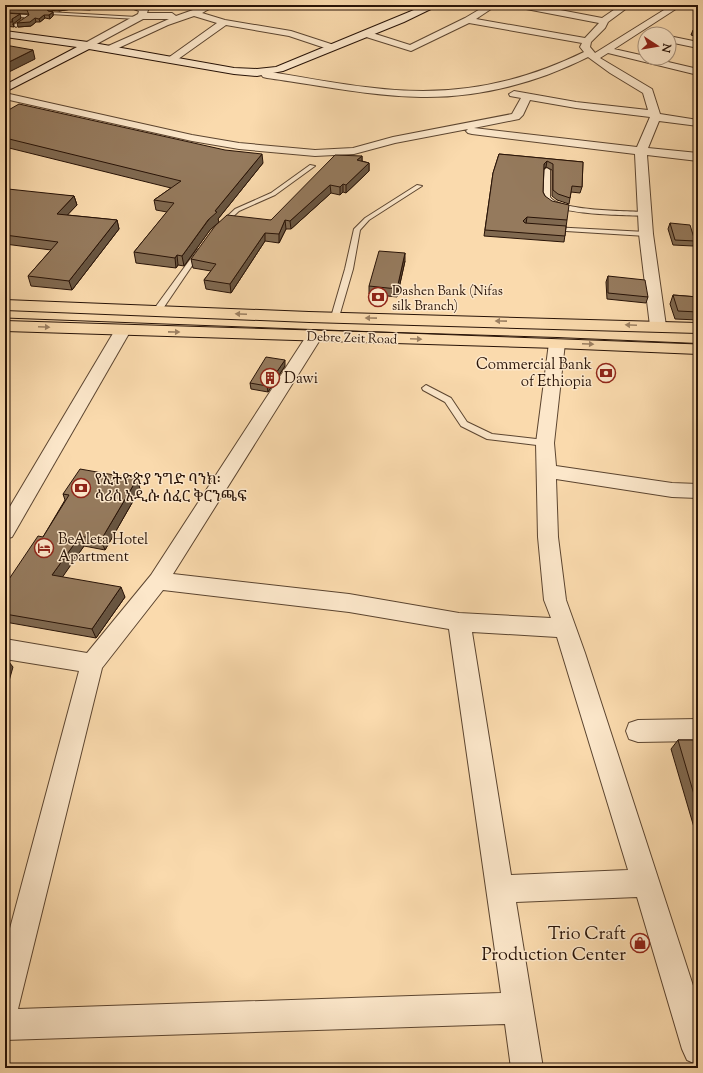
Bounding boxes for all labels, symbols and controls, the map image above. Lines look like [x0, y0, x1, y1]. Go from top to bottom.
north arrow [637, 26, 677, 66]
text: N [657, 41, 675, 54]
place label: Dashen Bank (Nifas silk Branch) [392, 283, 503, 316]
bank icon: Dashen Bank (Nifas silk Branch) [367, 286, 389, 308]
one-way arrow [234, 311, 247, 317]
one-way arrow [364, 315, 377, 321]
one-way arrow [495, 318, 507, 325]
one-way arrow [625, 322, 637, 329]
one-way arrow [38, 324, 50, 331]
street label: Debre Zeit Road [306, 328, 398, 350]
one-way arrow [168, 329, 181, 335]
one-way arrow [410, 335, 422, 342]
one-way arrow [582, 341, 594, 348]
place label: Commercial Bank of Ethiopia [476, 355, 592, 393]
bank icon: Commercial Bank of Ethiopia [595, 362, 617, 384]
building icon: Dawi [259, 367, 281, 389]
place label: Dawi [284, 369, 318, 390]
place label: የኢትዮጵያ ንግድ ባንክ፡ ሳሪስ አዲሱ ሰፈር ቅርንጫፍ [95, 470, 247, 508]
bank icon: የኢትዮጵያ ንግድ ባንክ፡ ሳሪስ አዲሱ ሰፈር ቅርንጫፍ [70, 477, 92, 499]
place label: BeAleta Hotel Apartment [58, 530, 148, 568]
hotel icon: BeAleta Hotel Apartment [33, 537, 55, 559]
place label: Trio Craft Production Center [481, 922, 626, 969]
shop icon: Trio Craft Production Center [629, 932, 651, 954]

